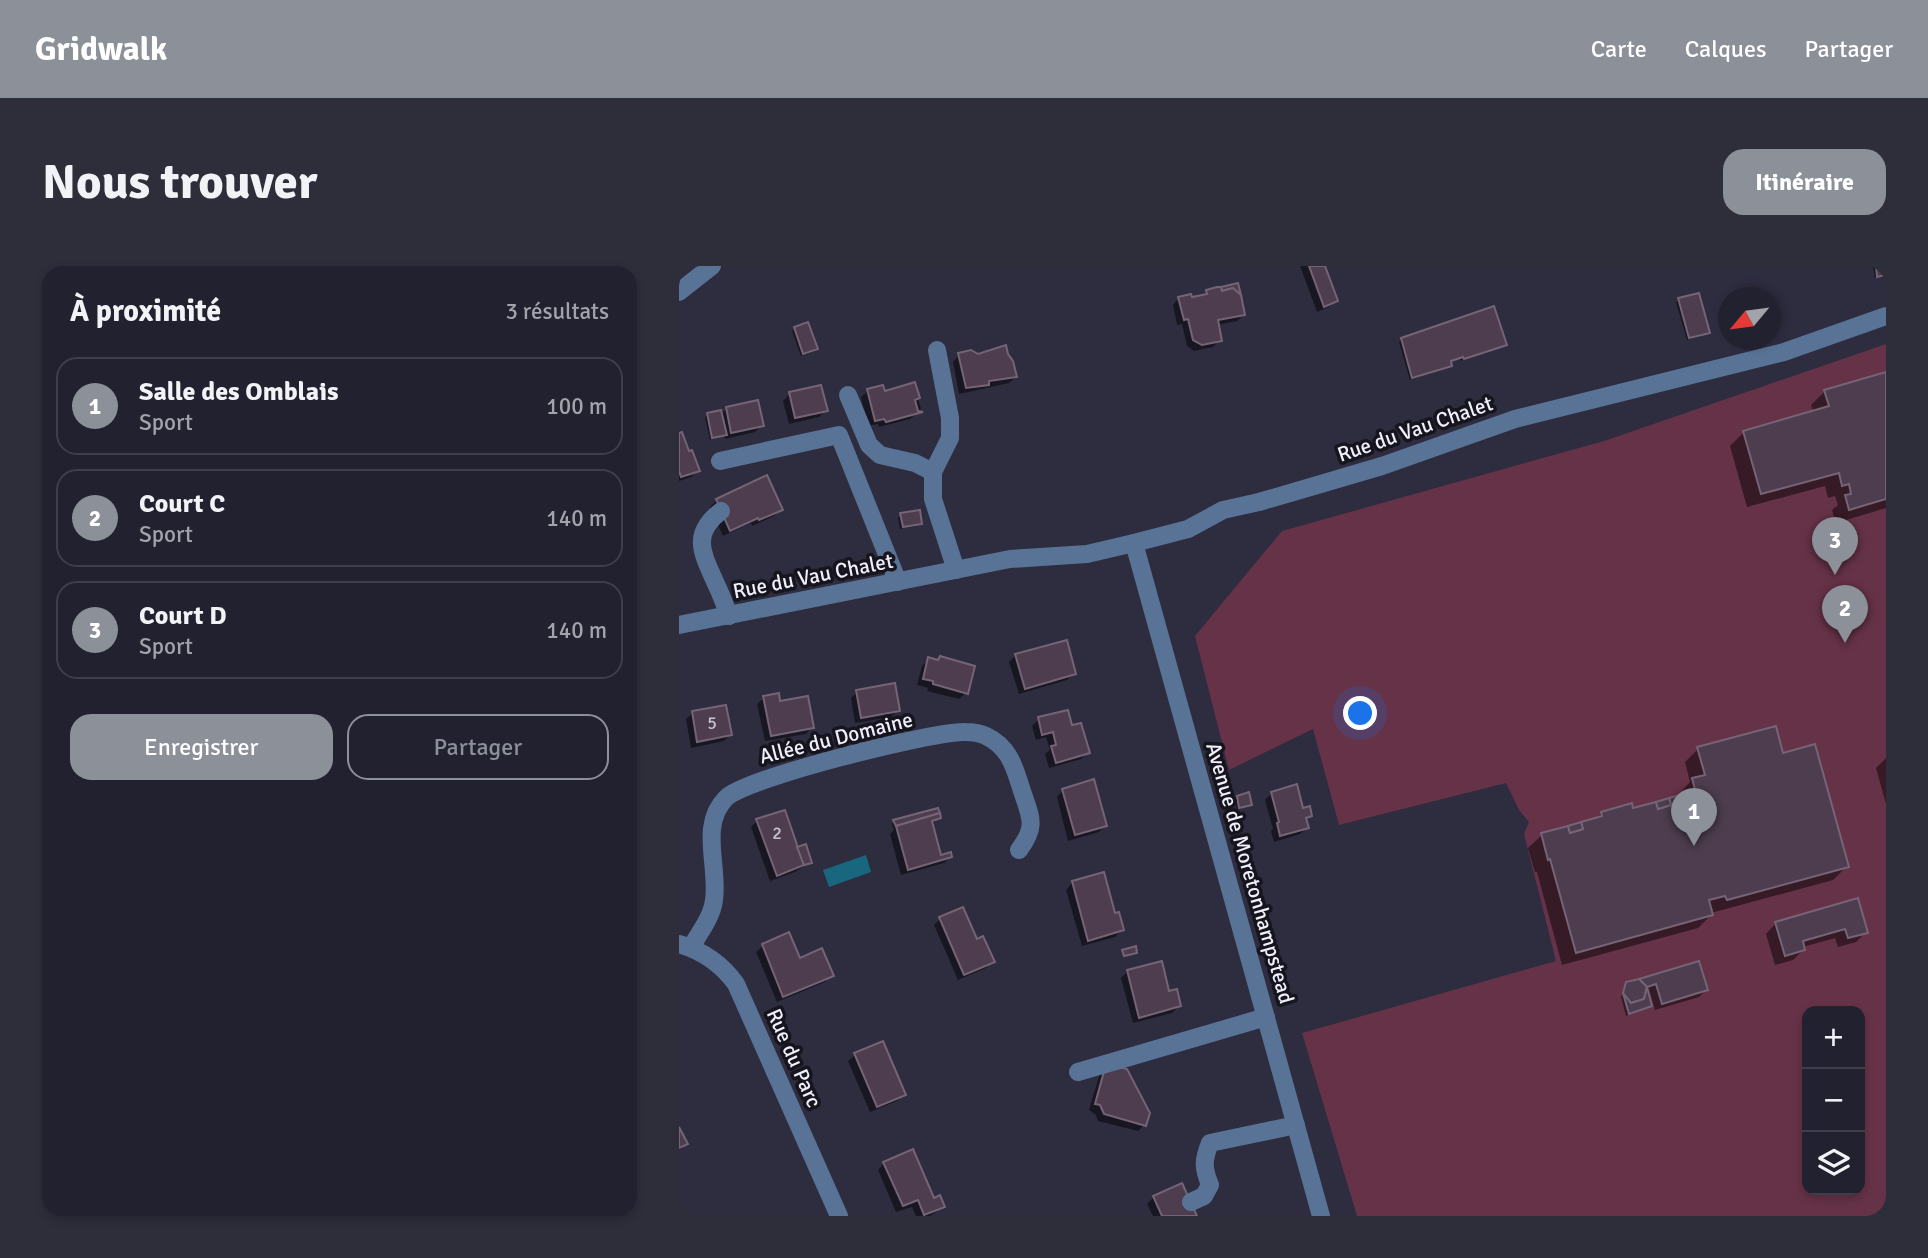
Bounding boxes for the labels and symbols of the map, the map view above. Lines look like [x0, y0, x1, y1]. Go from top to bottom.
north arrow [1718, 287, 1781, 350]
street label: Rue du Vau Chalet [1334, 390, 1496, 468]
pin: 3 [1812, 517, 1858, 575]
street label: Rue du Vau Chalet [731, 548, 895, 604]
pin: 2 [1822, 585, 1868, 643]
your location [1343, 696, 1377, 730]
street label: Allée du Domaine [757, 706, 915, 770]
house number: 5 [707, 712, 717, 734]
street label: Avenue de Moretonhampstead [1200, 739, 1300, 1007]
pin: 1 [1671, 788, 1717, 846]
house number: 2 [772, 822, 782, 844]
street label: Rue du Parc [761, 1005, 827, 1111]

